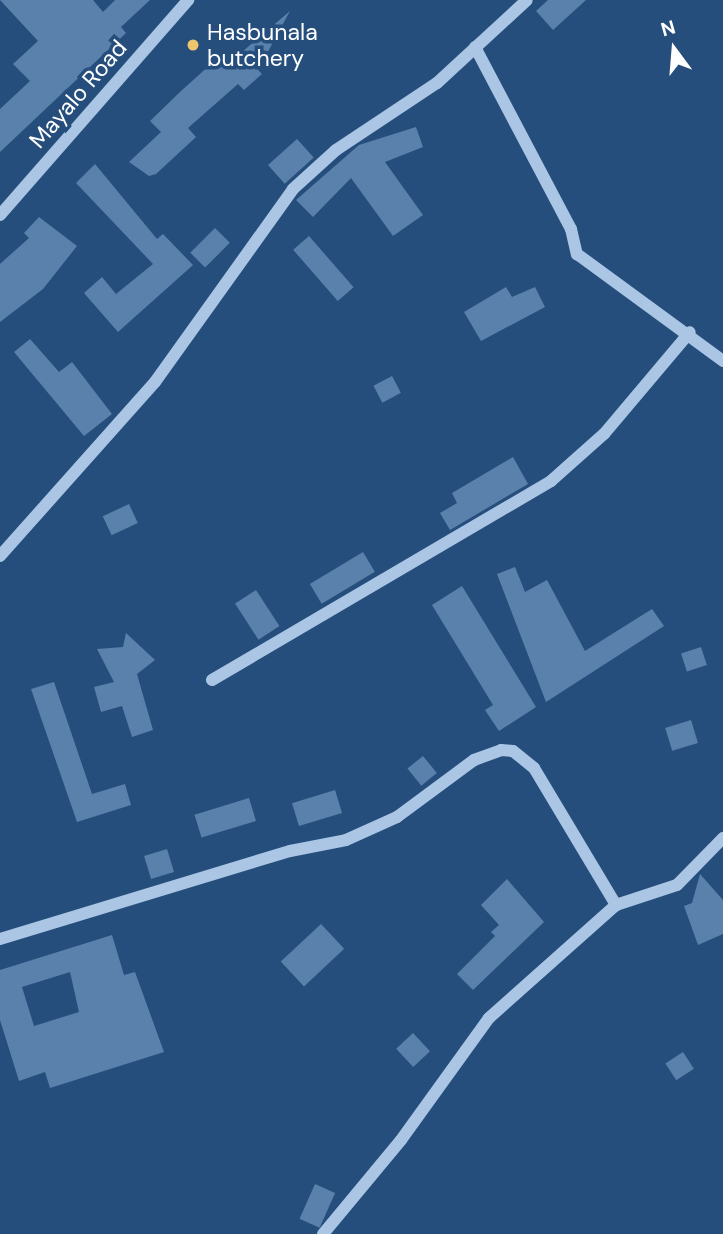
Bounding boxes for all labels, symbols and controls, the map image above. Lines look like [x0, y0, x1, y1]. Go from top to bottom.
north arrow [639, 14, 709, 84]
text: N [658, 14, 678, 42]
place label: Hasbunala butchery [207, 18, 318, 72]
street label: Mayalo Road [23, 34, 133, 154]
marker: Hasbunala butchery [185, 37, 201, 53]

